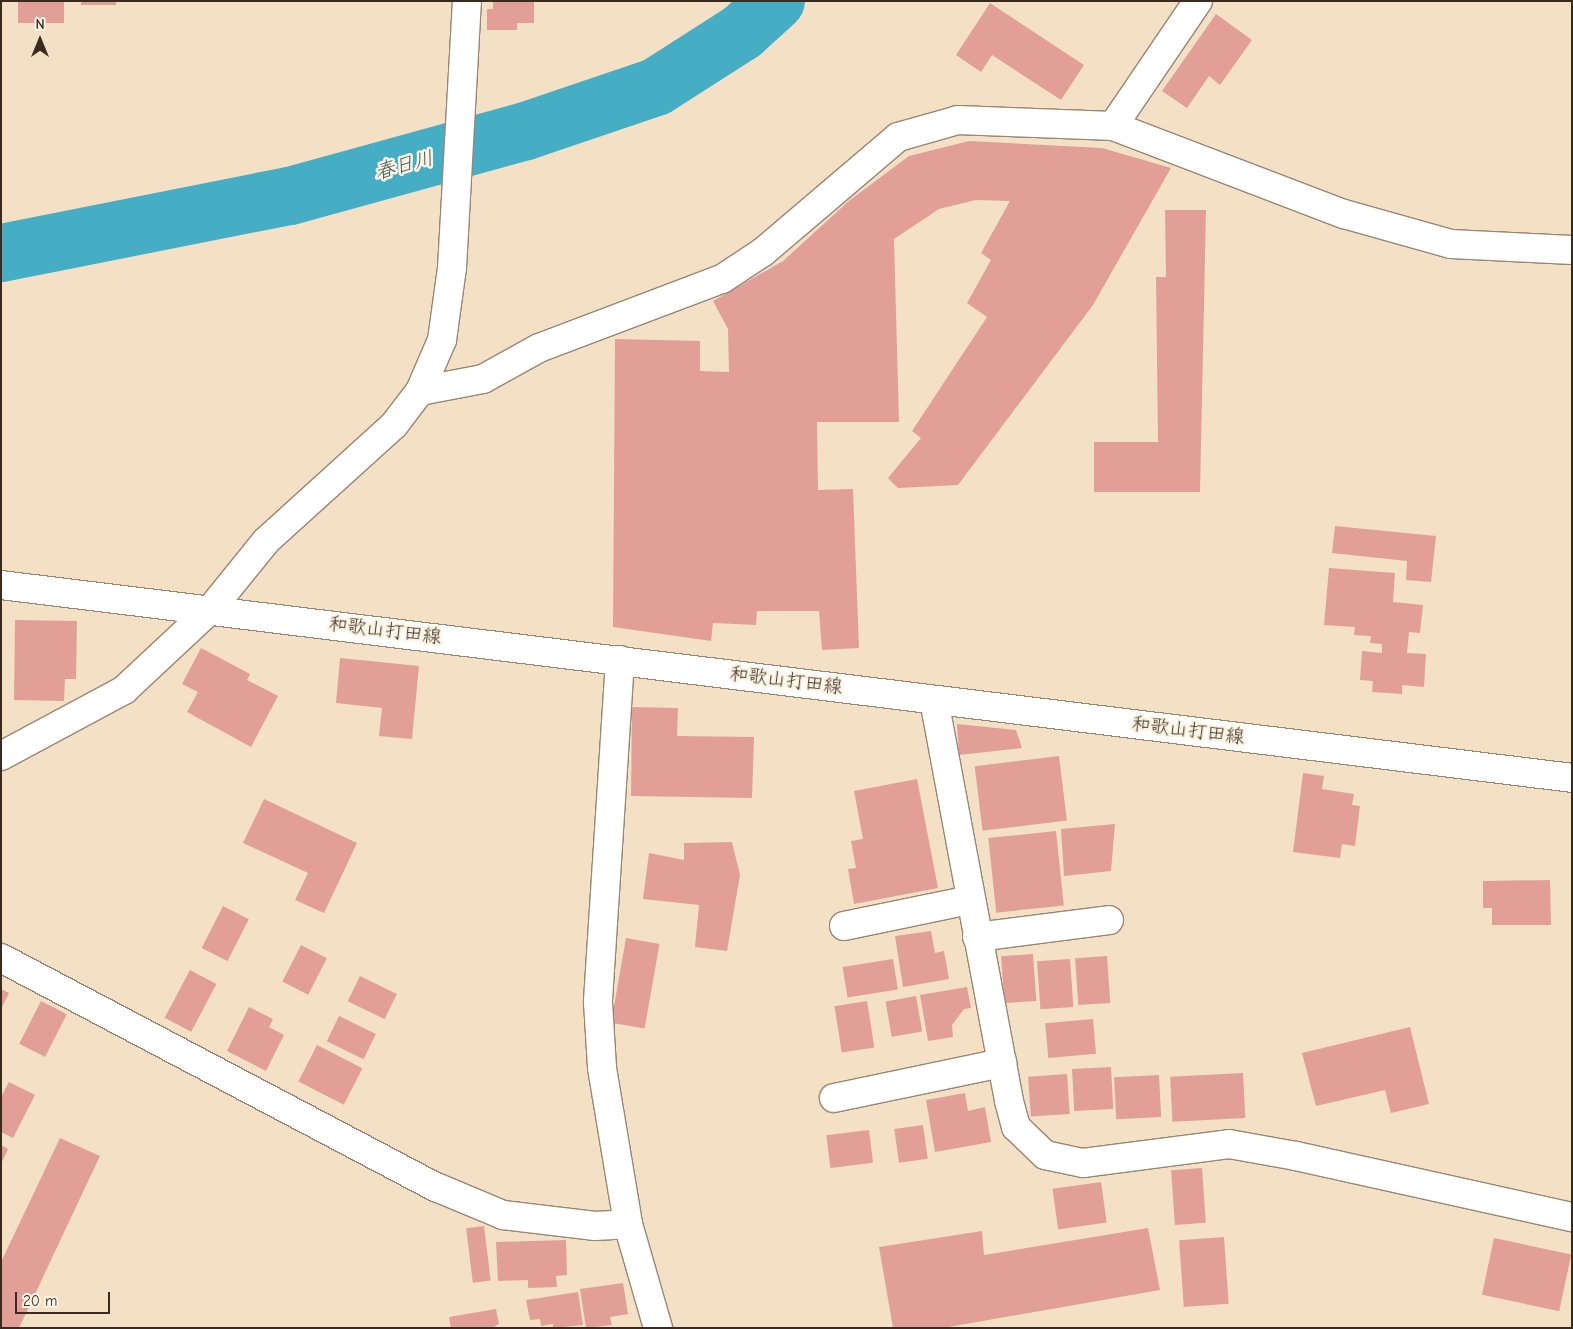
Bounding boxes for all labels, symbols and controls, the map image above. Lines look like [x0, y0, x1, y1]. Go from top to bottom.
north arrow [15, 15, 65, 65]
text: N [35, 16, 45, 33]
water label: 春日川 [372, 146, 436, 184]
street label: 和歌山打田線 [327, 613, 443, 649]
street label: 和歌山打田線 [728, 663, 844, 699]
street label: 和歌山打田線 [1130, 713, 1246, 749]
scale bar [18, 1282, 112, 1314]
text: 20 m [23, 1292, 57, 1310]

